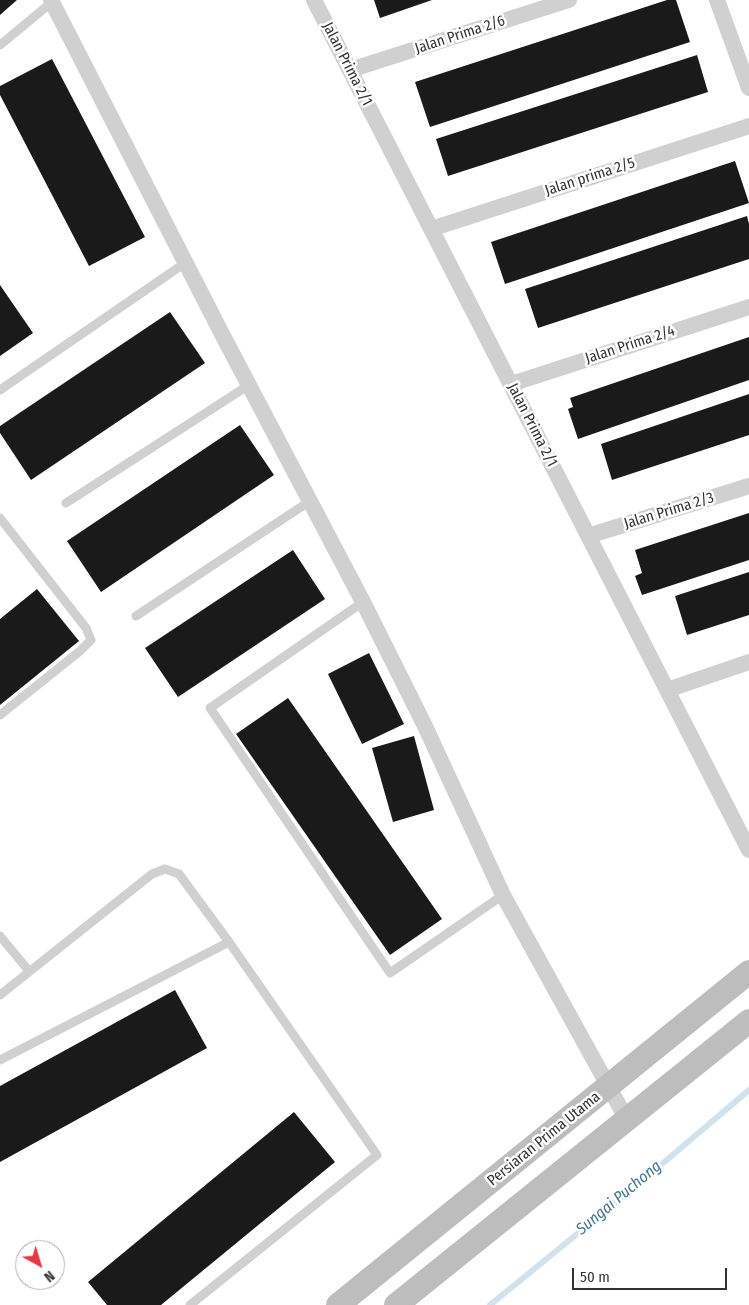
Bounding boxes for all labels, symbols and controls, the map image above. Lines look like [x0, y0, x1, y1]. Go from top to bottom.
street label: Jalan Prima 2/6 [413, 12, 507, 58]
street label: Jalan Prima 2/1 [318, 19, 376, 109]
street label: Jalan prima 2/5 [543, 154, 637, 200]
street label: Jalan Prima 2/4 [583, 322, 677, 368]
street label: Jalan Prima 2/1 [503, 380, 561, 470]
street label: Jalan Prima 2/3 [622, 489, 716, 533]
street label: Persiaran Prima Utama [484, 1088, 604, 1190]
water label: Sungai Puchong [573, 1157, 665, 1239]
north arrow [15, 1240, 65, 1290]
scale bar [574, 1258, 729, 1290]
text: N [41, 1267, 58, 1286]
text: 50 m [580, 1268, 610, 1286]

